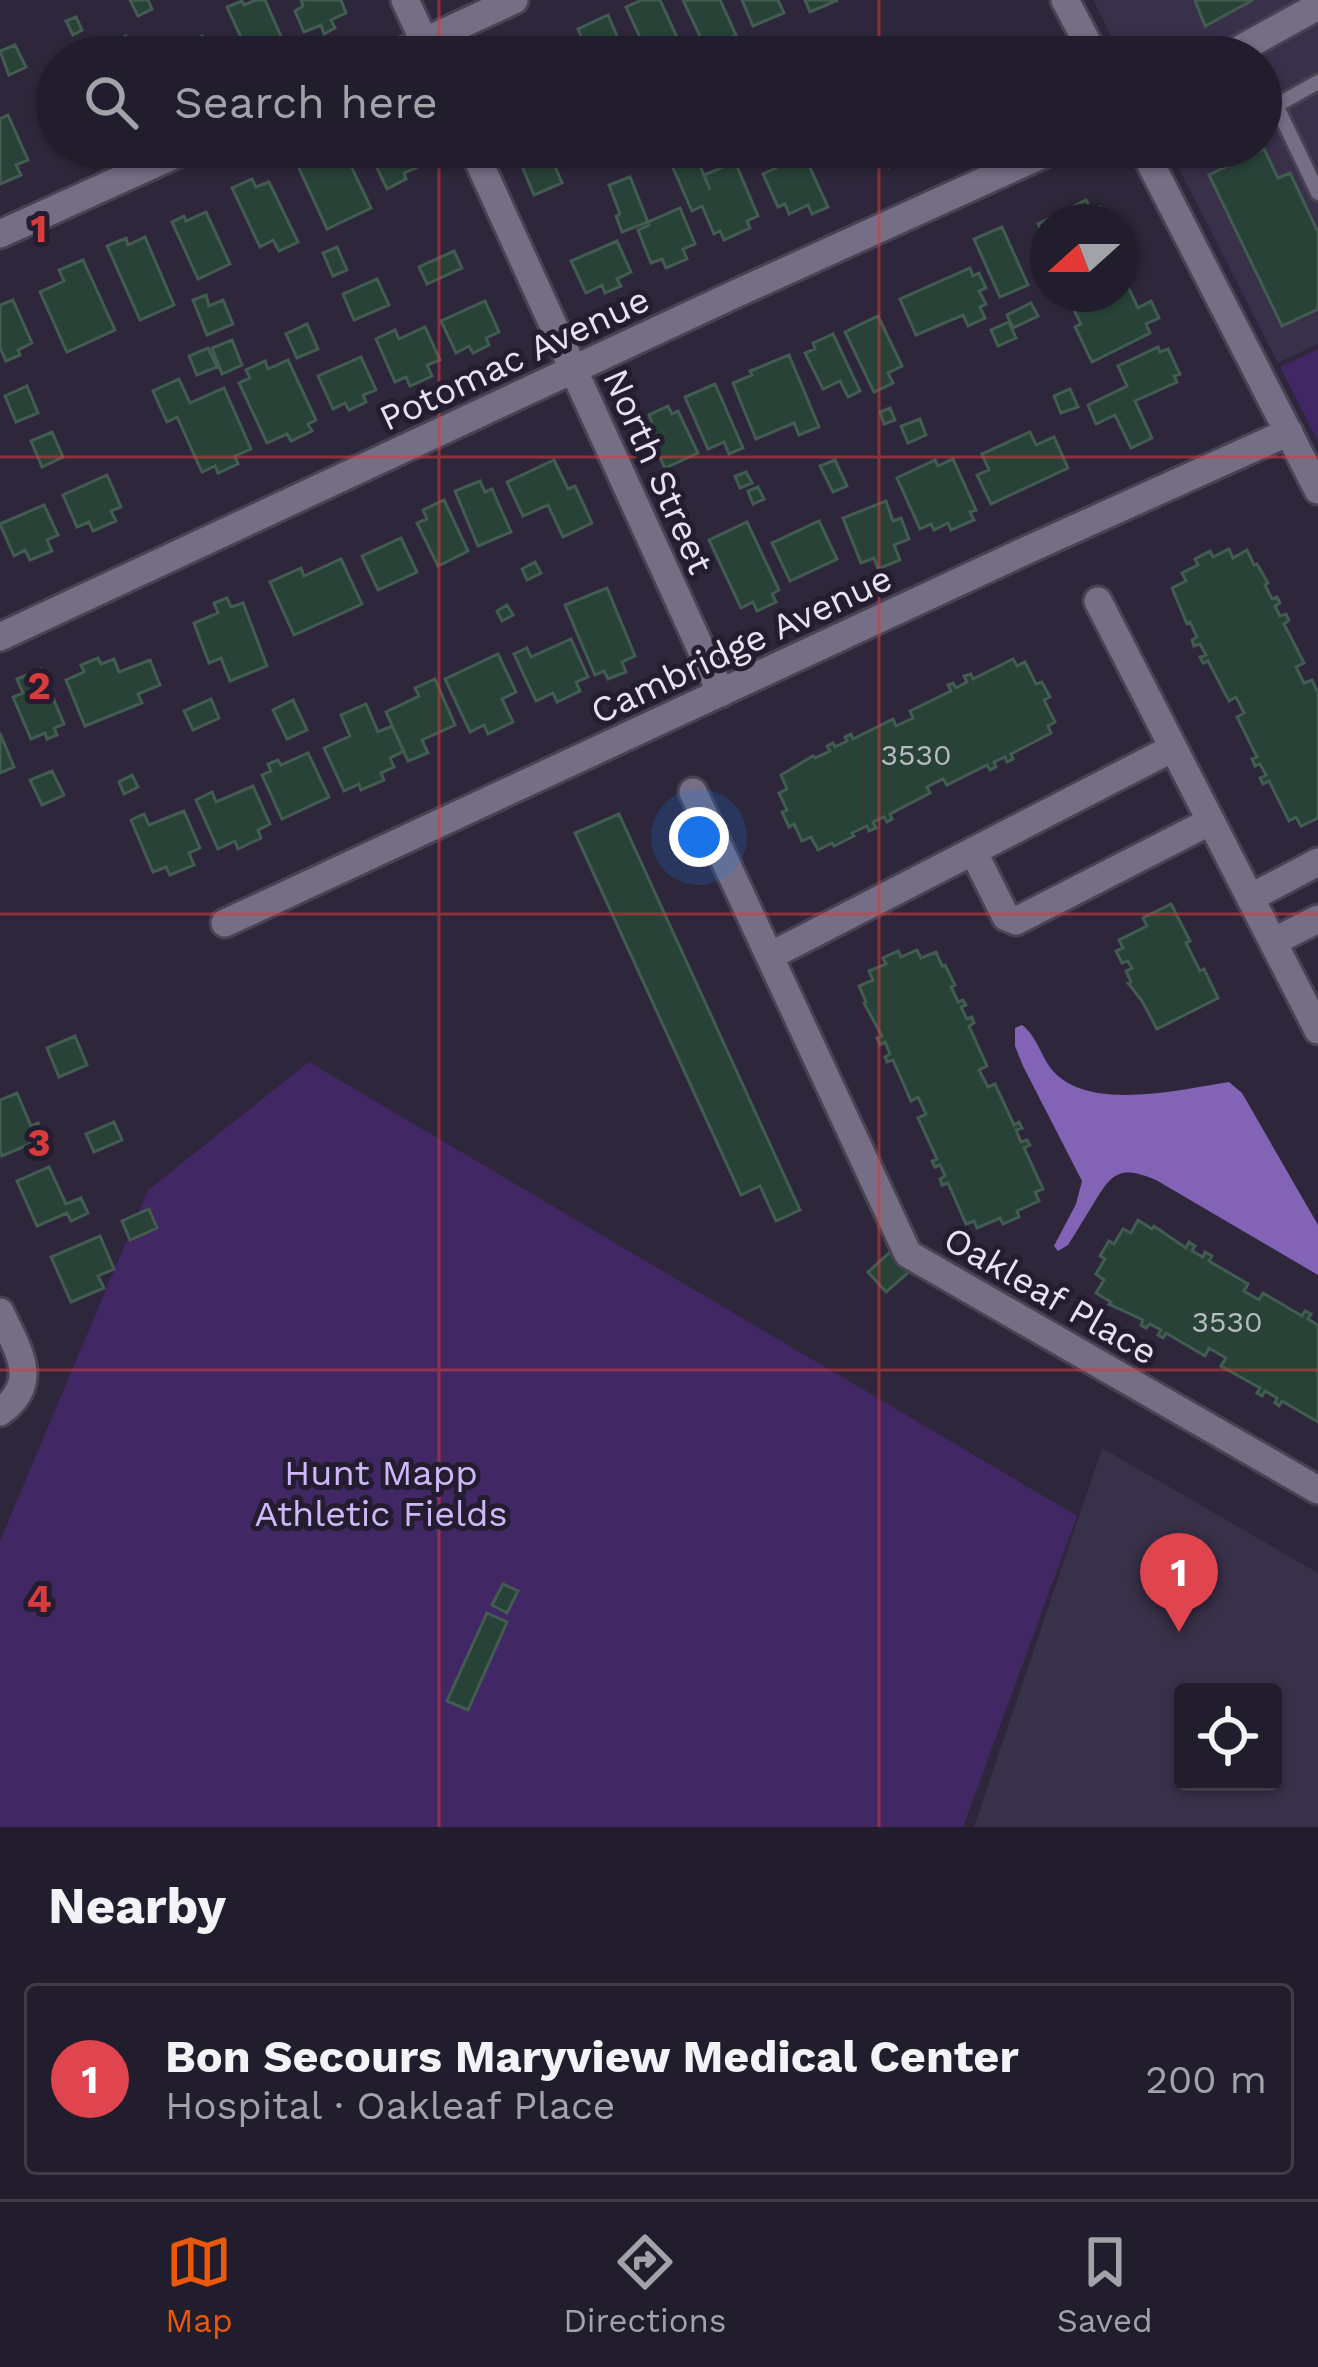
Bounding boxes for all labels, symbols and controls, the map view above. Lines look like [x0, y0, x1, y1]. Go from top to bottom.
search box [36, 36, 1282, 168]
icon: search [78, 69, 144, 135]
text: Search here [174, 76, 438, 129]
north arrow [1030, 204, 1138, 312]
text: 1 [31, 206, 47, 251]
street label: Potomac Avenue [373, 278, 656, 440]
street label: North Street [594, 363, 722, 580]
street label: Cambridge Avenue [584, 557, 898, 733]
text: 2 [27, 663, 51, 708]
house number: 3530 [880, 737, 952, 772]
your location [669, 807, 729, 867]
text: 3 [27, 1120, 51, 1165]
street label: Oakleaf Place [937, 1218, 1164, 1374]
house number: 3530 [1191, 1304, 1263, 1339]
park label: Hunt Mapp Athletic Fields [254, 1452, 508, 1535]
pin: 1 [1140, 1533, 1218, 1632]
text: 4 [26, 1576, 52, 1621]
map controls [1174, 1683, 1282, 1791]
button: locate [1174, 1683, 1282, 1791]
text: Nearby [48, 1876, 226, 1935]
text: Bon Secours Maryview Medical Center [165, 2030, 1019, 2083]
text: 1 [82, 2057, 98, 2102]
text: 200 m [1145, 2057, 1267, 2102]
text: Hospital · Oakleaf Place [165, 2083, 615, 2128]
tab: Map [165, 2229, 233, 2340]
tab: Directions [563, 2229, 726, 2340]
tab: Saved [1057, 2229, 1153, 2340]

